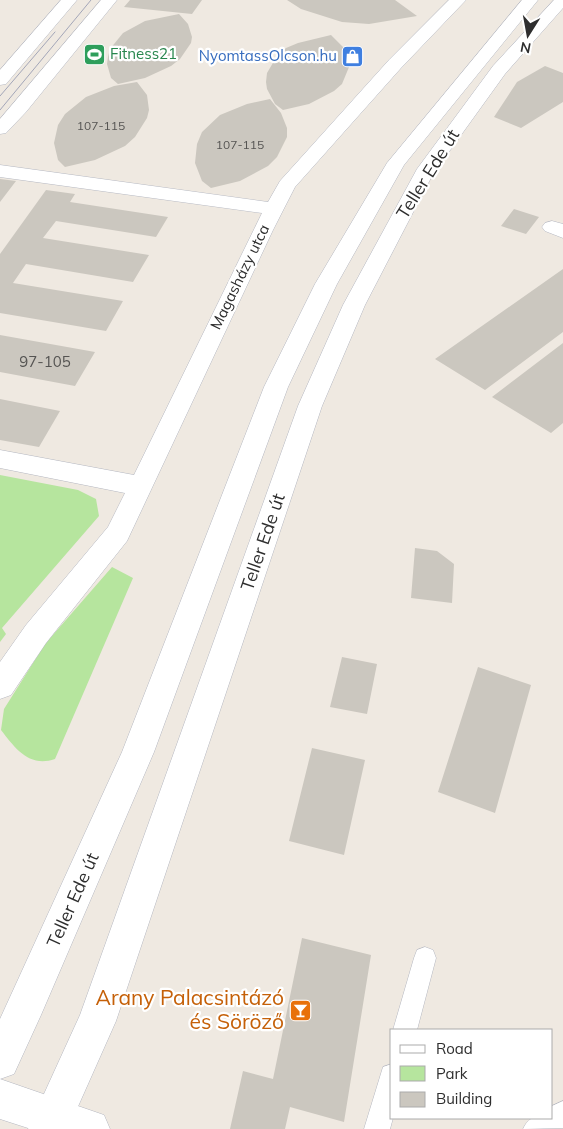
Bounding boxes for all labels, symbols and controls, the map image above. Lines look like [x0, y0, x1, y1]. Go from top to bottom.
north arrow [503, 10, 553, 60]
text: N [519, 38, 532, 58]
sports icon: Fitness21 [82, 42, 106, 66]
place label: Fitness21 [110, 44, 177, 63]
shop icon: NyomtassOlcson.hu [341, 44, 365, 68]
place label: NyomtassOlcson.hu [199, 46, 337, 65]
house number: 107-115 [77, 118, 125, 133]
street label: Teller Ede út [391, 125, 464, 223]
house number: 107-115 [216, 137, 264, 152]
street label: Magasházy utca [206, 221, 273, 333]
house number: 97-105 [19, 352, 71, 371]
street label: Teller Ede út [235, 490, 290, 594]
street label: Teller Ede út [41, 849, 104, 951]
place label: Arany Palacsintázó és Söröző [96, 984, 284, 1034]
bar icon: Arany Palacsintázó és Söröző [288, 998, 312, 1022]
legend [390, 1029, 553, 1119]
text: Road [436, 1039, 473, 1058]
text: Park [436, 1064, 468, 1083]
text: Building [436, 1089, 492, 1108]

